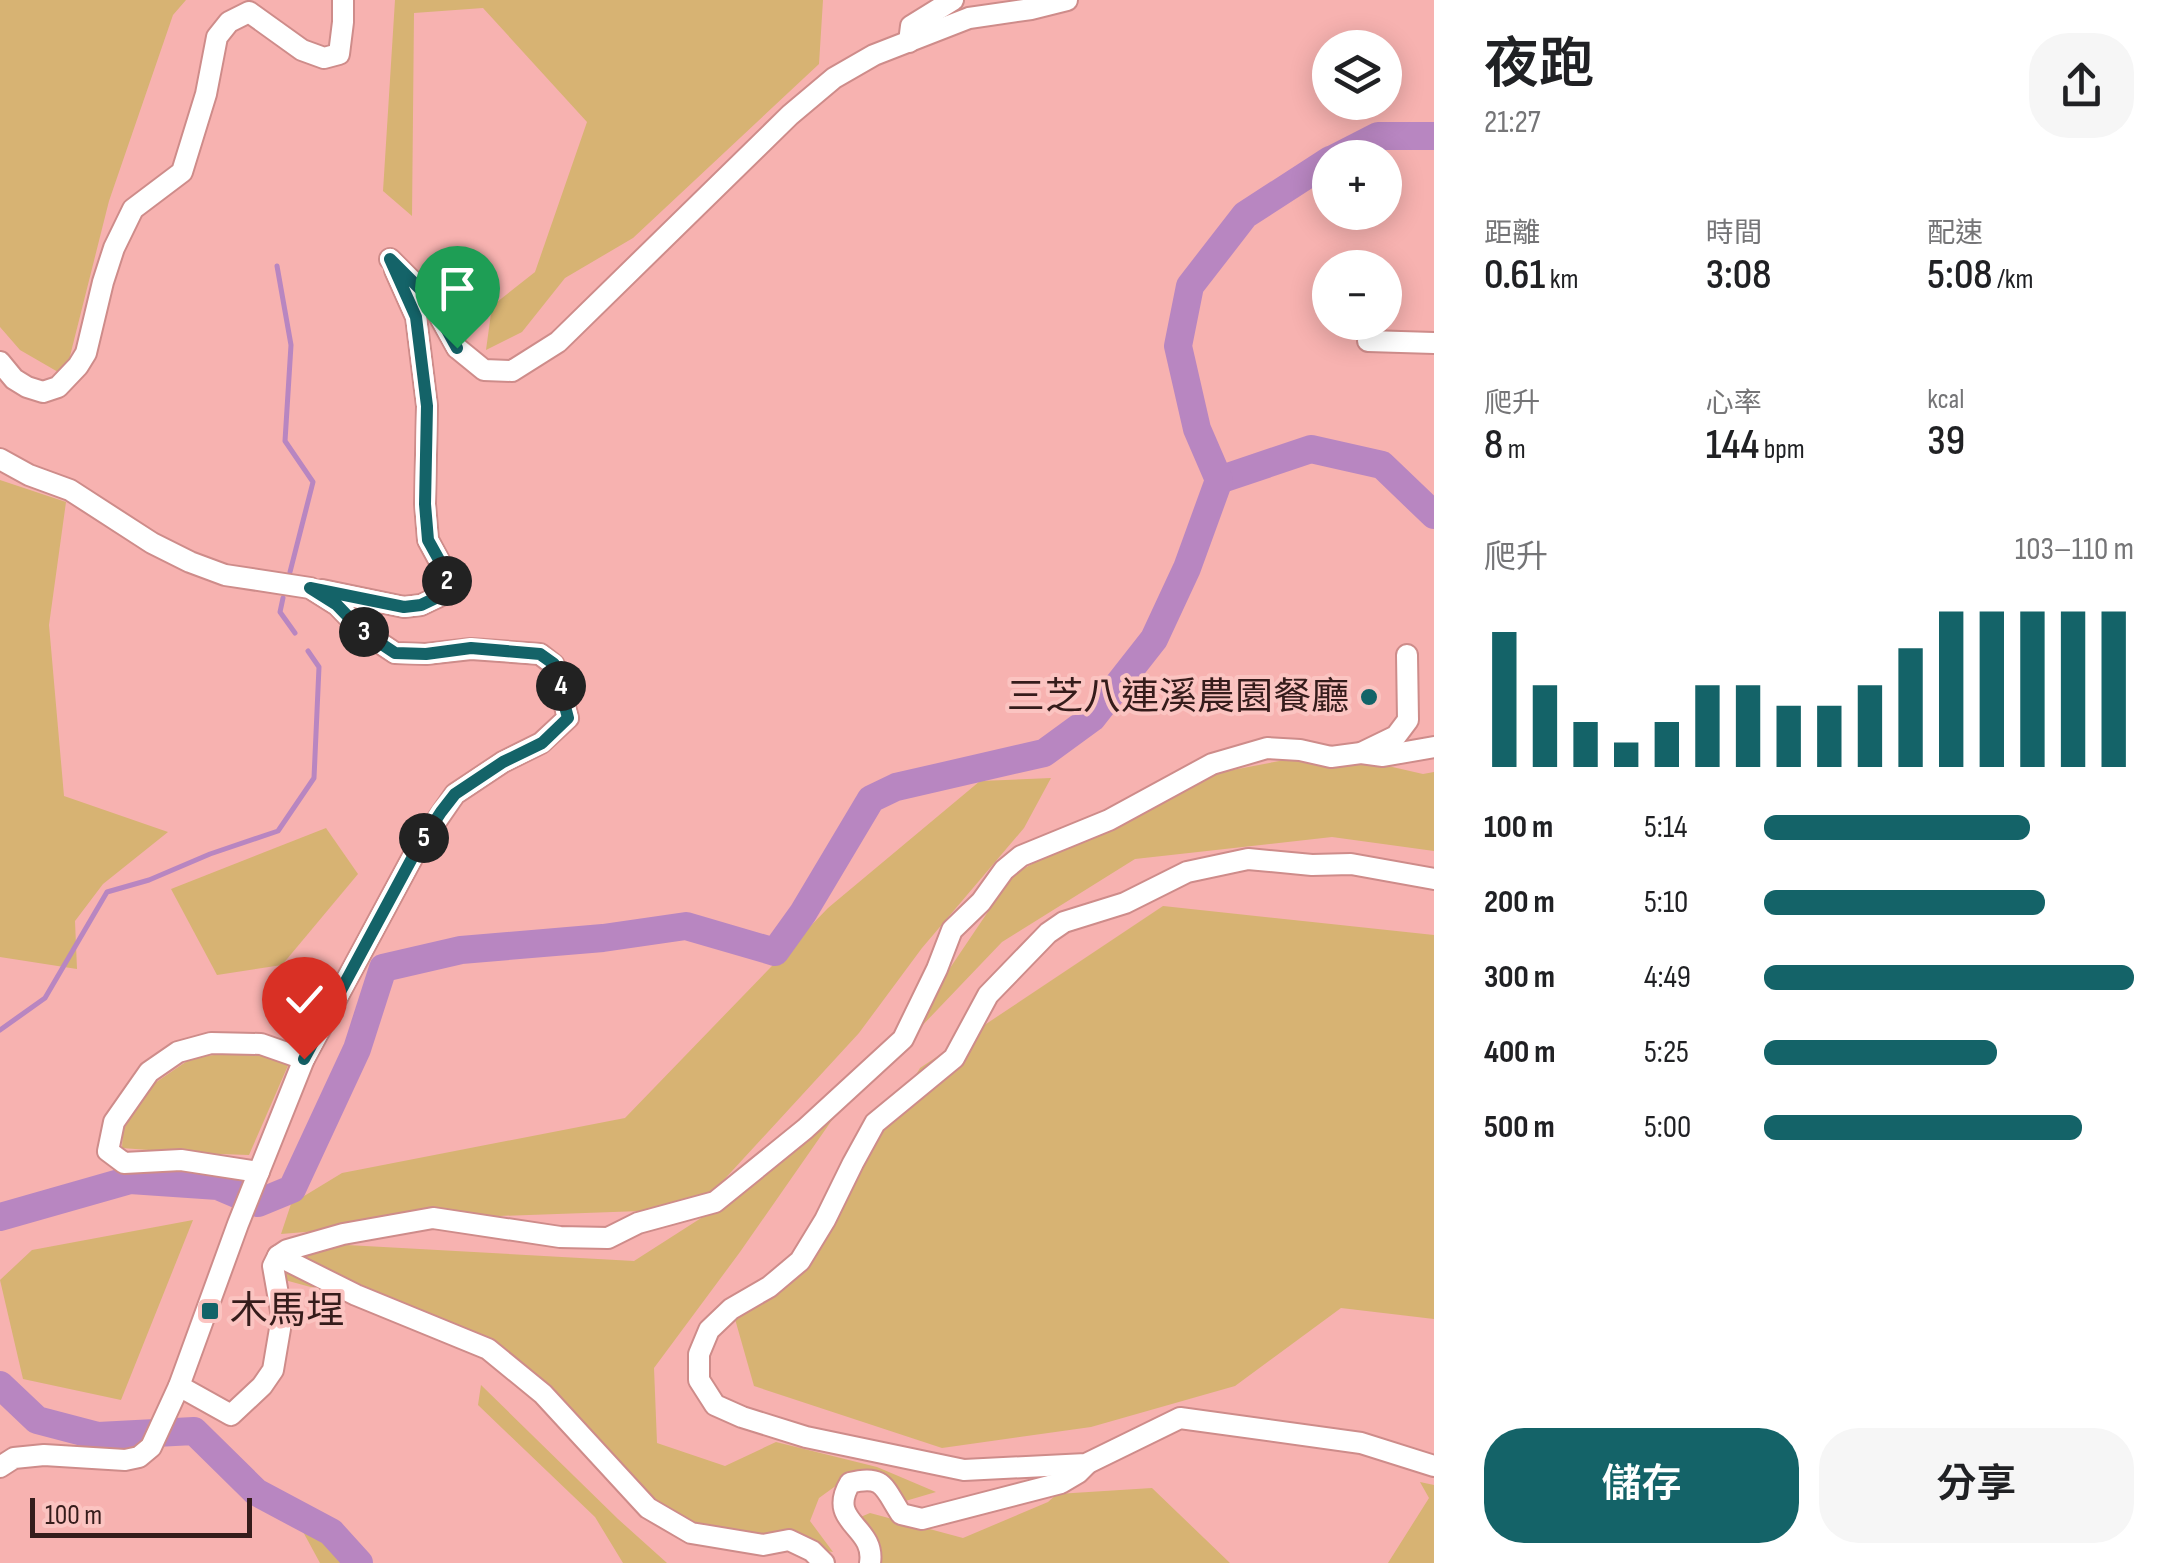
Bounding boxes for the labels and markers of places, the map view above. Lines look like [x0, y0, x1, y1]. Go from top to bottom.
pin [415, 246, 500, 349]
pin: 2 [422, 556, 472, 606]
pin: 3 [339, 607, 389, 657]
pin: 4 [536, 661, 586, 711]
place label: 三芝八連溪農園餐廳 [1007, 675, 1349, 720]
marker: 三芝八連溪農園餐廳 [1358, 686, 1380, 708]
pin: 5 [399, 813, 449, 863]
pin [262, 957, 347, 1060]
place label: 木馬埕 [230, 1289, 344, 1334]
marker: 木馬埕 [199, 1300, 221, 1322]

